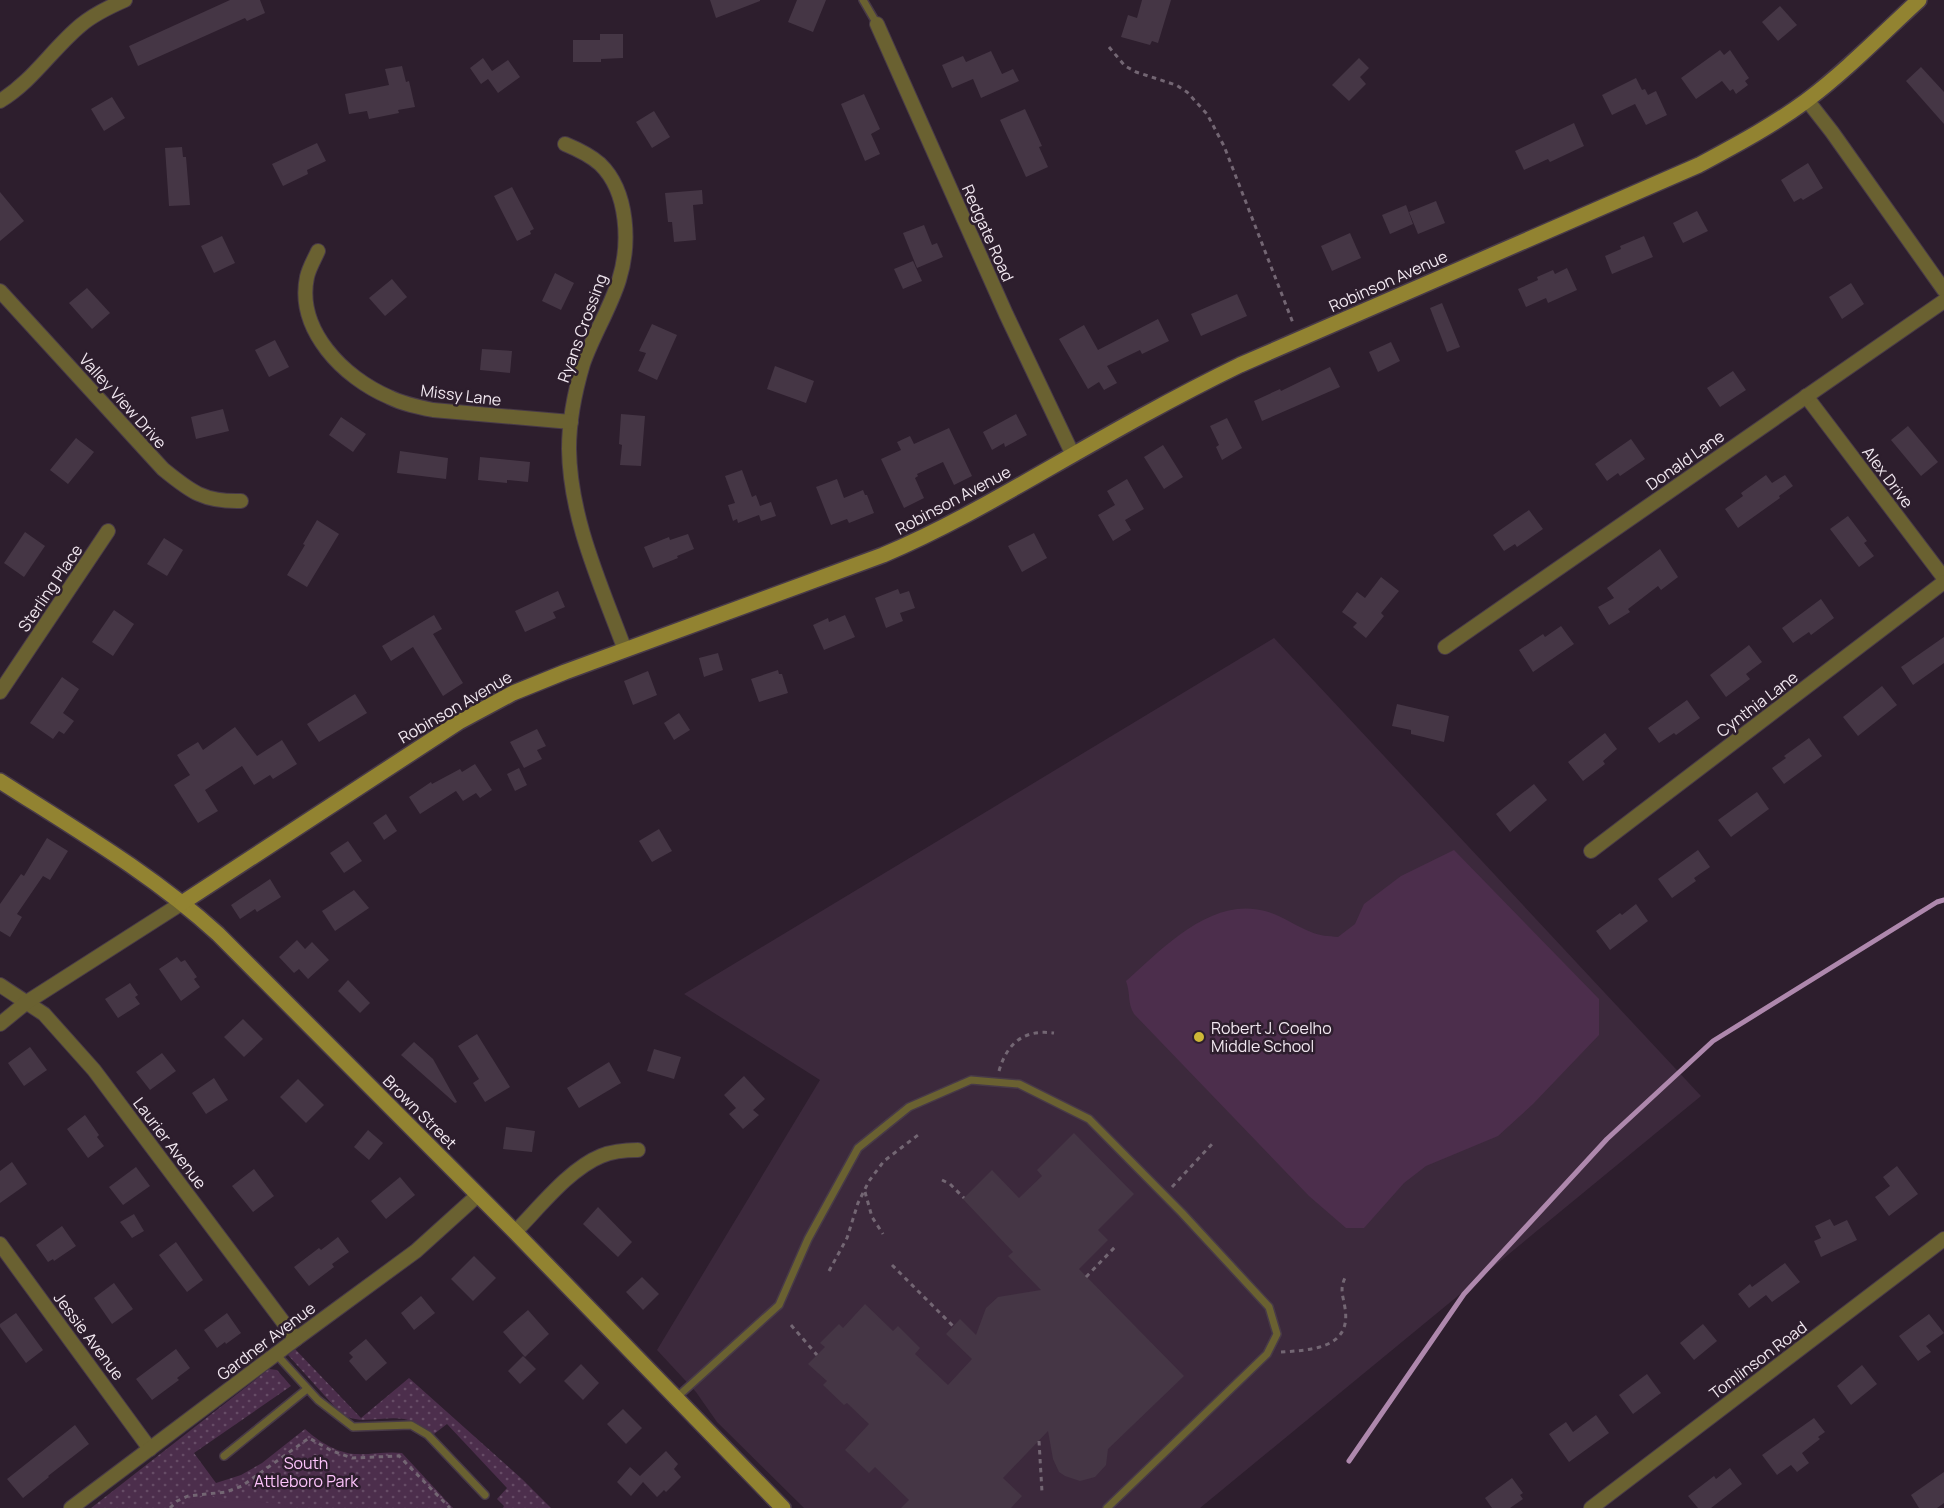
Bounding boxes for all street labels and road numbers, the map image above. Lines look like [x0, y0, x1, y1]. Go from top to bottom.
street label: Redgate Road [957, 181, 1019, 285]
street label: Robinson Avenue [1325, 245, 1451, 317]
street label: Ryans Crossing [552, 271, 612, 385]
street label: Valley View Drive [74, 349, 172, 453]
street label: Missy Lane [419, 379, 503, 411]
street label: Donald Lane [1641, 425, 1729, 495]
street label: Alex Drive [1858, 442, 1918, 512]
street label: Robinson Avenue [891, 460, 1015, 540]
street label: Sterling Place [13, 540, 87, 636]
street label: Robinson Avenue [394, 666, 516, 748]
street label: Cynthia Lane [1712, 666, 1802, 742]
street label: Brown Street [378, 1070, 462, 1154]
street label: Laurier Avenue [128, 1093, 212, 1193]
street label: Jessie Avenue [49, 1288, 129, 1384]
street label: Gardner Avenue [212, 1297, 320, 1385]
street label: Tomlinson Road [1705, 1316, 1811, 1404]

